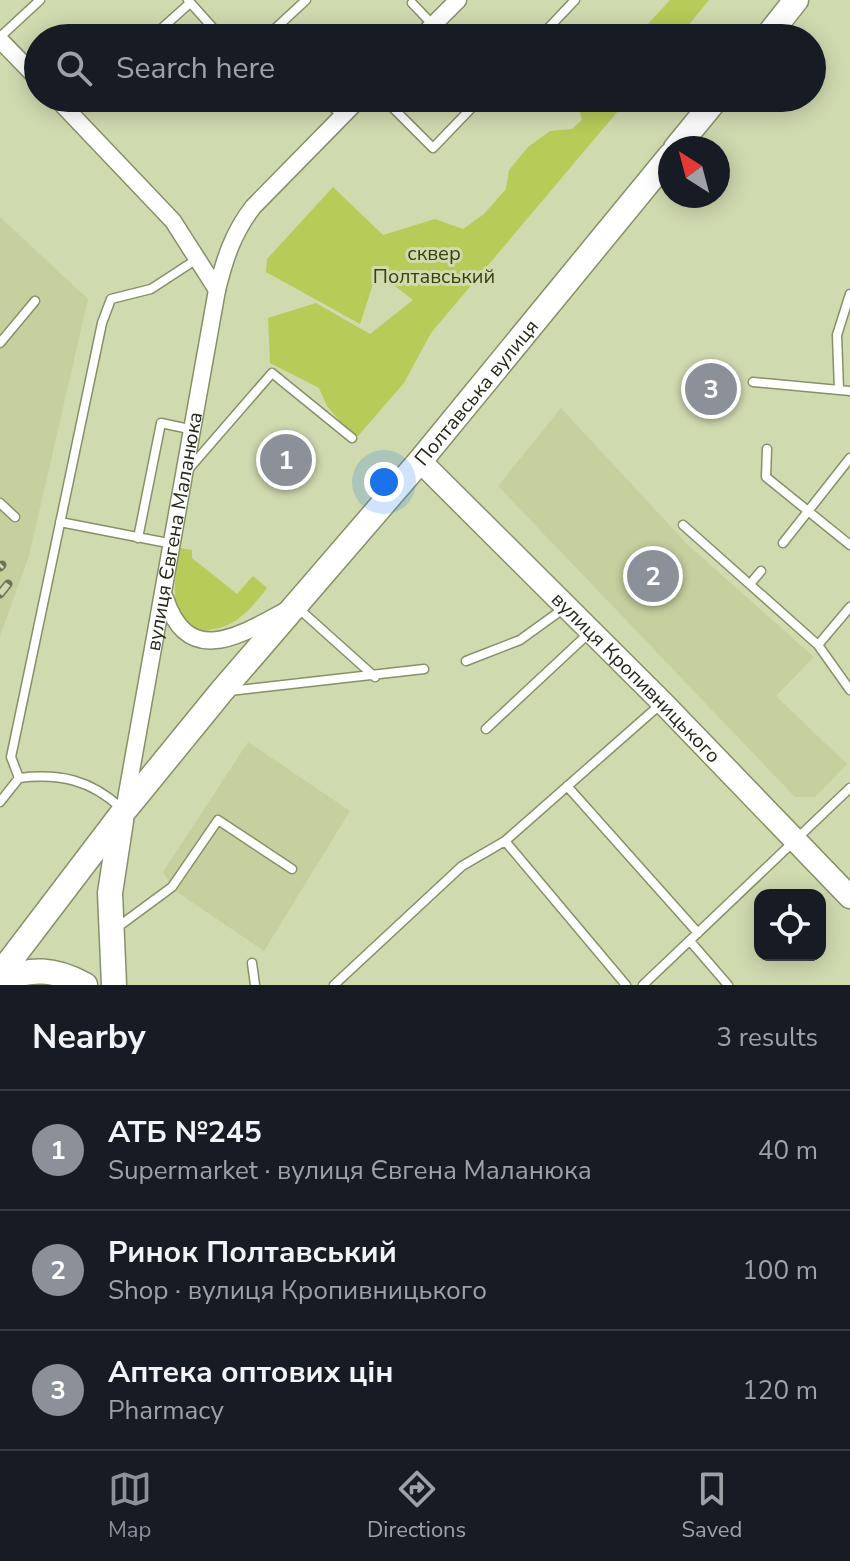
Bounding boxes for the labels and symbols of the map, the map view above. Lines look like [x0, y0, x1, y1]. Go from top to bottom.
north arrow [658, 136, 730, 208]
park label: сквер Полтавський [373, 240, 495, 290]
street label: Полтавська вулиця [408, 313, 544, 471]
pin: 3 [685, 359, 737, 419]
street label: вулиця Євгена Маланюка [139, 410, 208, 653]
pin: 1 [260, 430, 312, 490]
your location [364, 462, 404, 502]
pin: 2 [627, 546, 679, 606]
street label: вулиця Кропивницького [546, 586, 727, 769]

